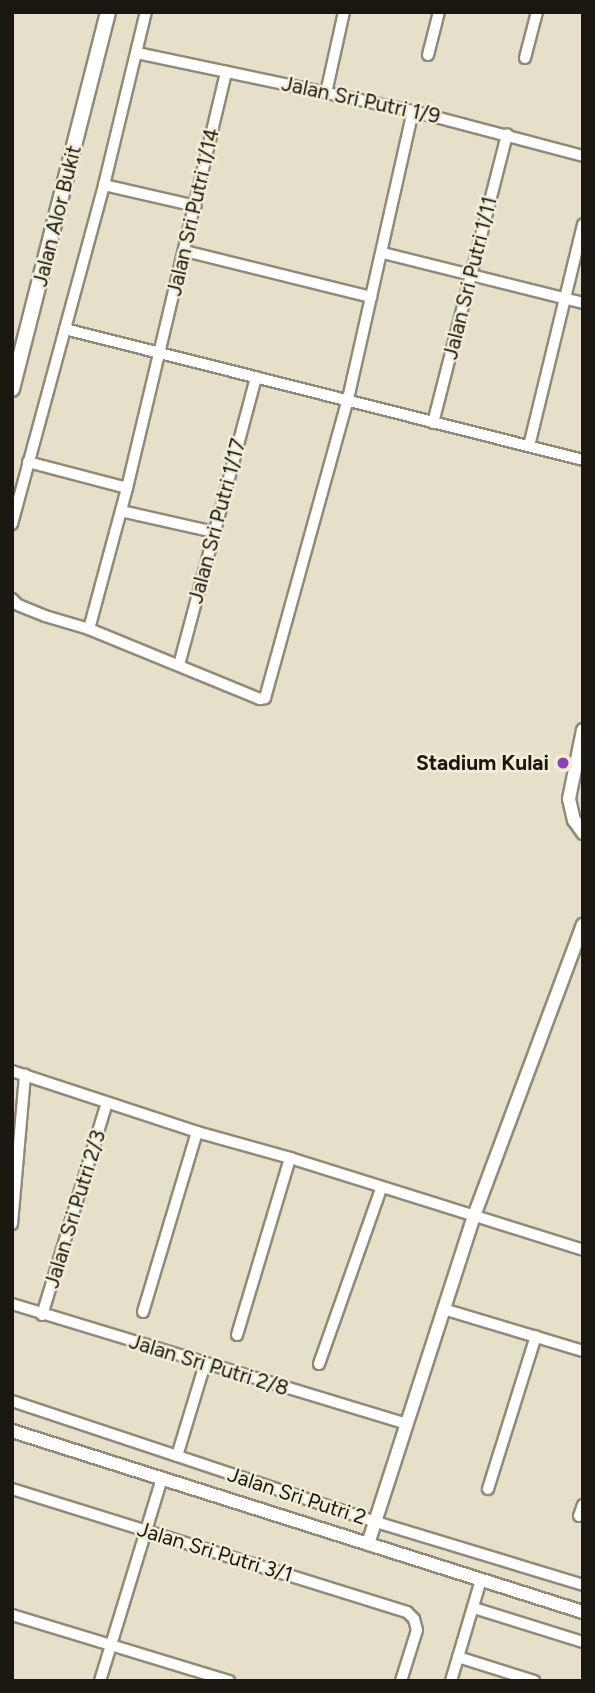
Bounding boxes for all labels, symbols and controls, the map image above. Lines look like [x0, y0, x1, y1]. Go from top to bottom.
street label: Jalan Sri Putri 1/9 [279, 71, 443, 129]
street label: Jalan Sri Putri 1/14 [161, 126, 225, 298]
street label: Jalan Alor Bukit [27, 143, 87, 289]
street label: Jalan Sri Putri 1/11 [438, 194, 502, 362]
street label: Jalan Sri Putri 1/17 [183, 436, 251, 606]
place label: Stadium Kulai [416, 750, 549, 776]
marker: Stadium Kulai [555, 755, 571, 771]
street label: Jalan Sri Putri 2/3 [39, 1127, 111, 1291]
street label: Jalan Sri Putri 2/8 [126, 1329, 292, 1401]
street label: Jalan Sri Putri 2 [224, 1462, 370, 1530]
street label: Jalan Sri Putri 3/1 [134, 1516, 296, 1588]

